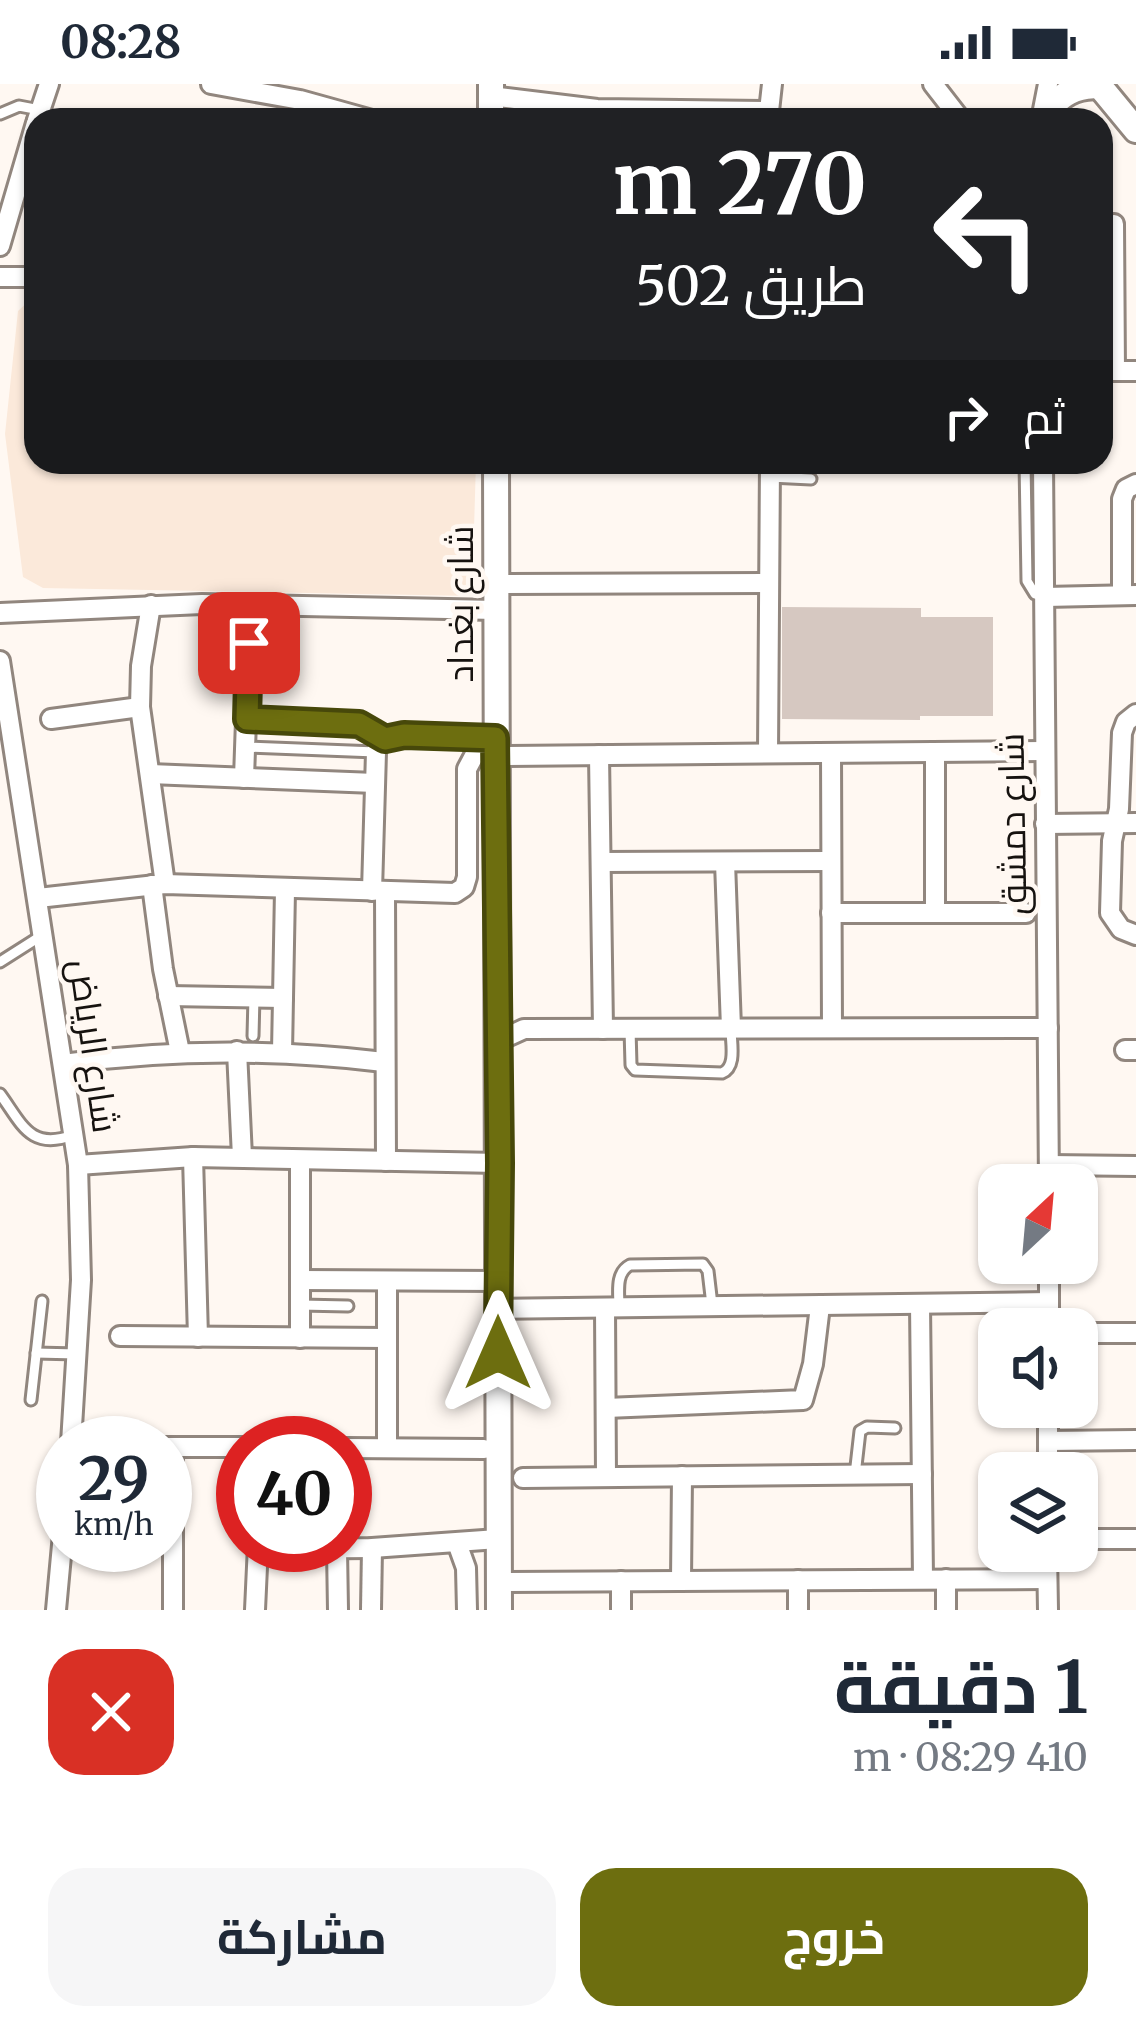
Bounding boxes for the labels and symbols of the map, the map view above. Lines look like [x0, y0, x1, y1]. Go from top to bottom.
street label: شارع بغداد [438, 525, 485, 683]
pin [198, 592, 300, 694]
street label: شارع دمشق [988, 733, 1039, 915]
street label: شارع الرياض [57, 956, 128, 1136]
north arrow [978, 1164, 1098, 1284]
position arrow [435, 1290, 561, 1416]
speed limit sign: 40 [216, 1416, 372, 1572]

